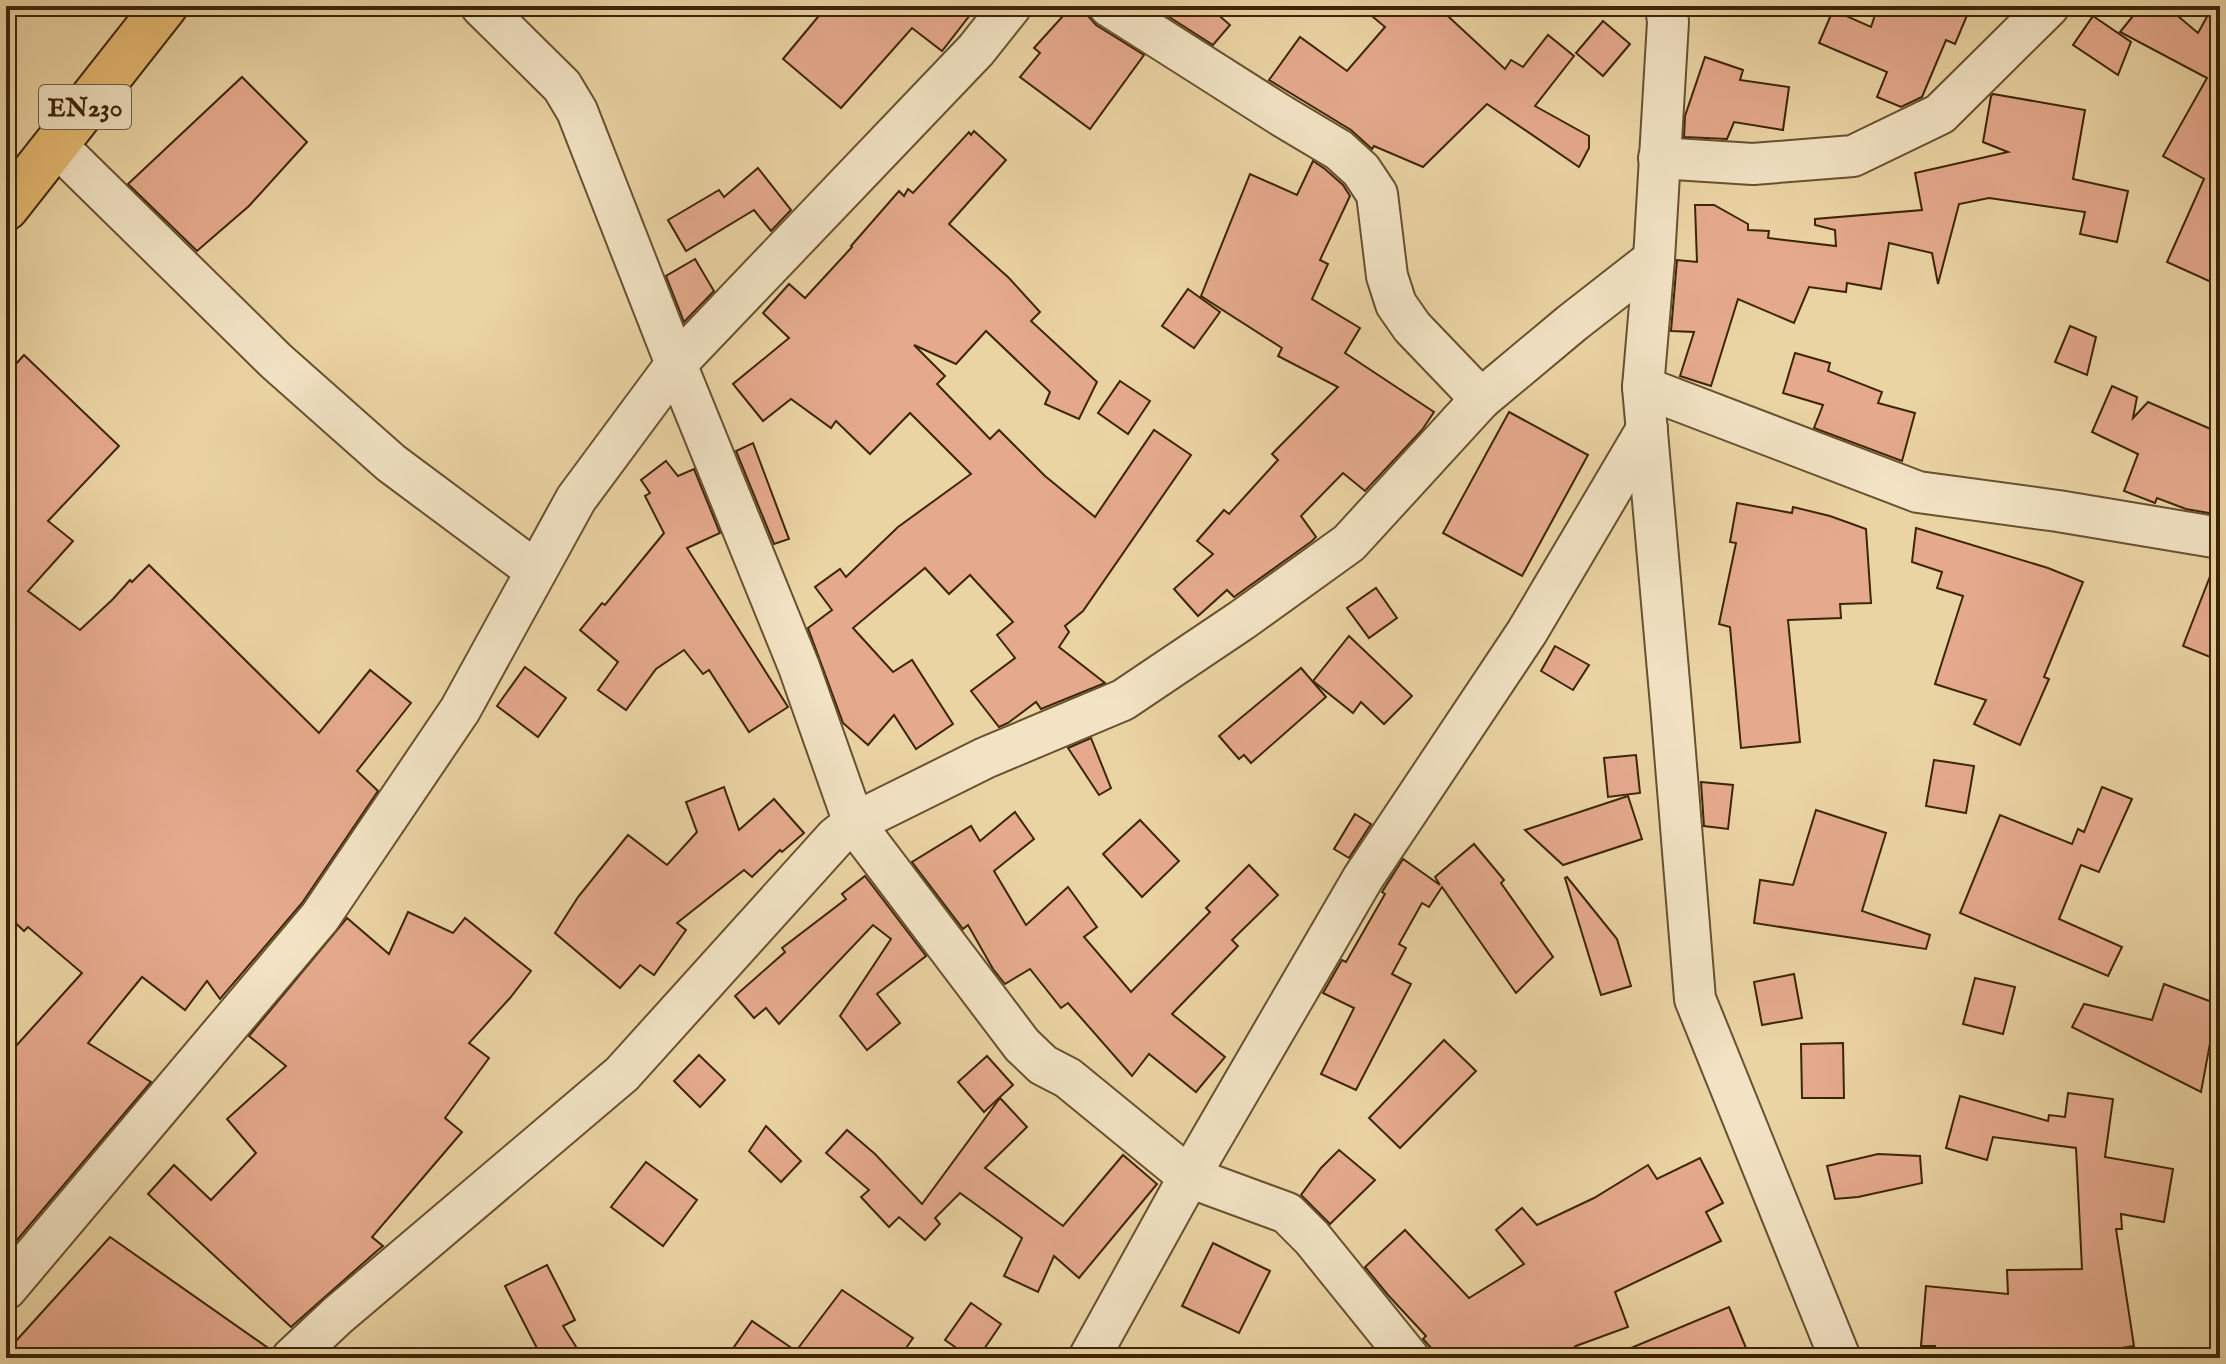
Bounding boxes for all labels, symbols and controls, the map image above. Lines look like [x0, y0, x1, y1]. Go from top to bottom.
road number: EN230 [39, 85, 131, 129]

